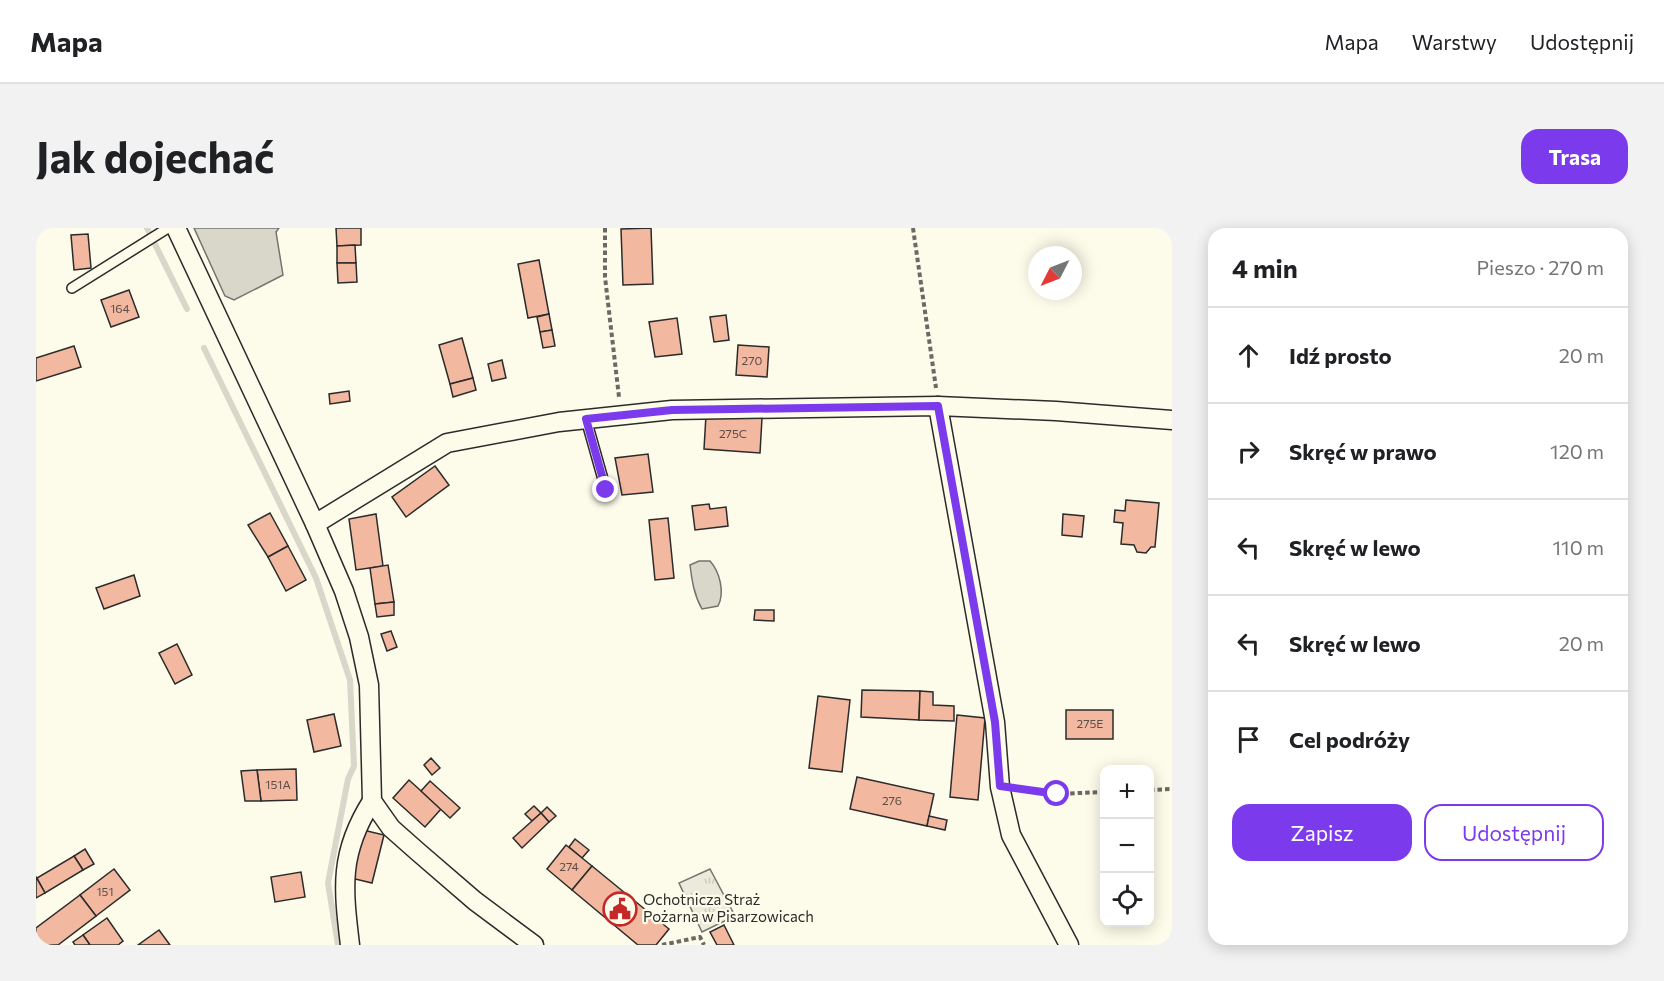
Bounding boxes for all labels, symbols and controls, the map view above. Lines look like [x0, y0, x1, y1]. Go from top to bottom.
text: Mapa [30, 24, 103, 58]
text: Mapa [1325, 29, 1379, 54]
text: Warstwy [1412, 29, 1497, 54]
text: Udostępnij [1530, 29, 1634, 54]
button: Trasa [1521, 129, 1628, 184]
text: Jak dojechać [36, 130, 274, 182]
north arrow [1028, 246, 1082, 300]
text: 4 min [1232, 252, 1298, 283]
text: Pieszo · 270 m [1477, 255, 1604, 279]
house number: 164 [110, 301, 130, 315]
icon: ahead [1232, 339, 1265, 372]
text: Idź prosto [1289, 342, 1392, 369]
text: 20 m [1559, 343, 1604, 367]
house number: 270 [742, 353, 763, 367]
house number: 275C [719, 426, 747, 440]
icon: right [1232, 435, 1265, 468]
text: Skręć w prawo [1289, 438, 1437, 465]
text: 120 m [1550, 439, 1604, 463]
route end [592, 476, 618, 502]
icon: left [1232, 531, 1265, 564]
text: Skręć w lewo [1289, 534, 1421, 561]
text: 110 m [1553, 535, 1604, 559]
icon: left [1232, 627, 1265, 660]
text: Skręć w lewo [1289, 630, 1421, 657]
text: 20 m [1559, 631, 1604, 655]
house number: 275E [1077, 716, 1103, 730]
icon: arrive [1232, 723, 1265, 756]
text: Cel podróży [1289, 726, 1410, 753]
map controls [1100, 765, 1154, 927]
button: + [1100, 765, 1154, 819]
house number: 151A [265, 777, 291, 791]
route start [1043, 780, 1069, 806]
house number: 276 [882, 793, 902, 807]
button: Zapisz [1232, 804, 1412, 861]
button: Udostępnij [1424, 804, 1604, 861]
button: − [1100, 819, 1154, 873]
house number: 274 [559, 859, 579, 873]
button: locate [1100, 873, 1154, 927]
house number: 151 [96, 884, 114, 898]
place label: Ochotnicza Straż Pożarna w Pisarzowicach [643, 890, 814, 925]
public building icon: Ochotnicza Straż Pożarna w Pisarzowicach [602, 891, 638, 927]

